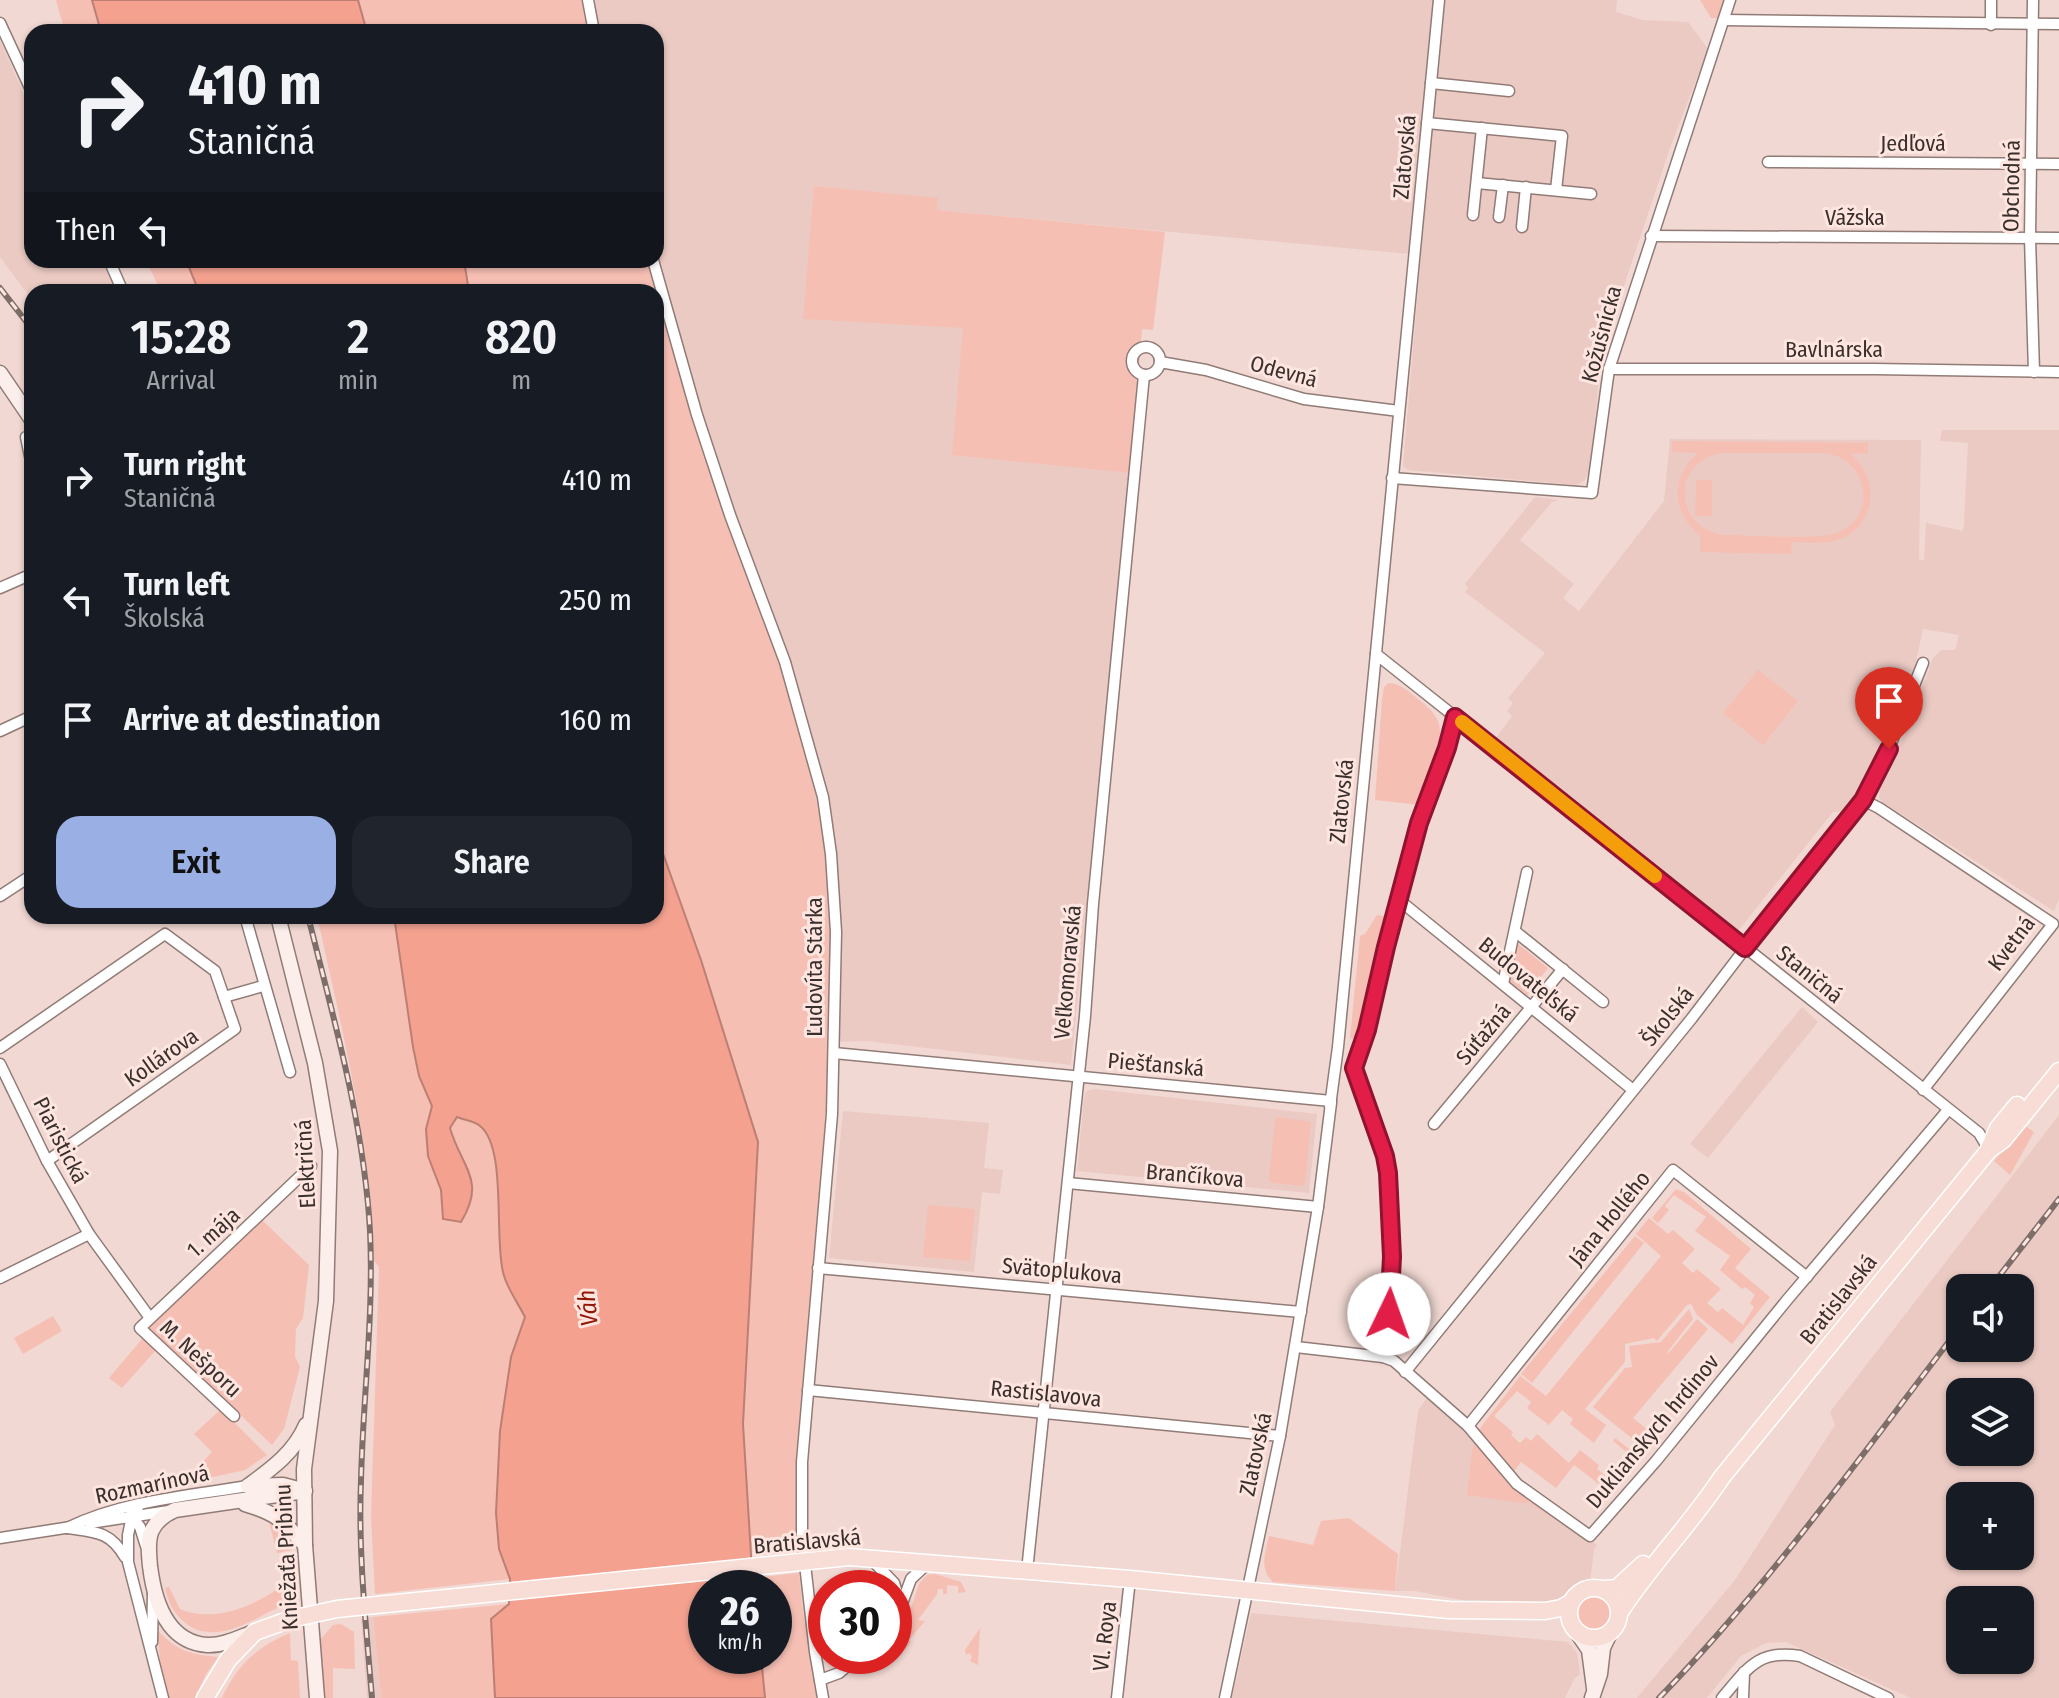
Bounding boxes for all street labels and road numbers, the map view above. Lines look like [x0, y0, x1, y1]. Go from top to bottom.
street label: Zlatovská [1387, 114, 1422, 200]
street label: Jedľová [1880, 130, 1946, 157]
street label: Obchodná [1997, 140, 2026, 232]
street label: Vážska [1825, 204, 1885, 231]
street label: Kožušnícka [1576, 283, 1627, 386]
street label: Bavlnárska [1785, 336, 1883, 363]
street label: Odevná [1247, 350, 1320, 393]
street label: Zlatovská [1324, 758, 1359, 845]
street label: Ľudovíta Stárka [801, 897, 828, 1037]
street label: Veľkomoravská [1048, 904, 1087, 1040]
street label: Kvetná [1982, 911, 2041, 976]
street label: Budovateľská [1473, 931, 1584, 1028]
street label: Staničná [1771, 939, 1848, 1009]
street label: Školská [1635, 981, 1699, 1051]
street label: Súťažná [1450, 998, 1517, 1070]
street label: Kollárova [119, 1022, 203, 1093]
street label: Piešťanská [1107, 1047, 1205, 1082]
street label: Piaristická [27, 1093, 94, 1188]
street label: Električná [290, 1119, 321, 1209]
street label: Brančíkova [1145, 1158, 1245, 1193]
street label: Jána Hollého [1563, 1165, 1656, 1271]
street label: 1. mája [181, 1202, 245, 1263]
street label: Bratislavská [1794, 1249, 1883, 1350]
street label: Svätoplukova [1001, 1252, 1123, 1289]
street label: M. Nešporu [154, 1314, 247, 1403]
street label: Duklianskych hrdinov [1580, 1349, 1725, 1514]
street label: Rastislavova [989, 1374, 1103, 1413]
street label: Zlatovská [1233, 1410, 1277, 1498]
street label: Rozmarínová [93, 1459, 212, 1510]
street label: Kniežaťa Pribinu [269, 1483, 304, 1631]
street label: Bratislavská [752, 1523, 862, 1560]
street label: Vl. Roya [1087, 1599, 1122, 1673]

